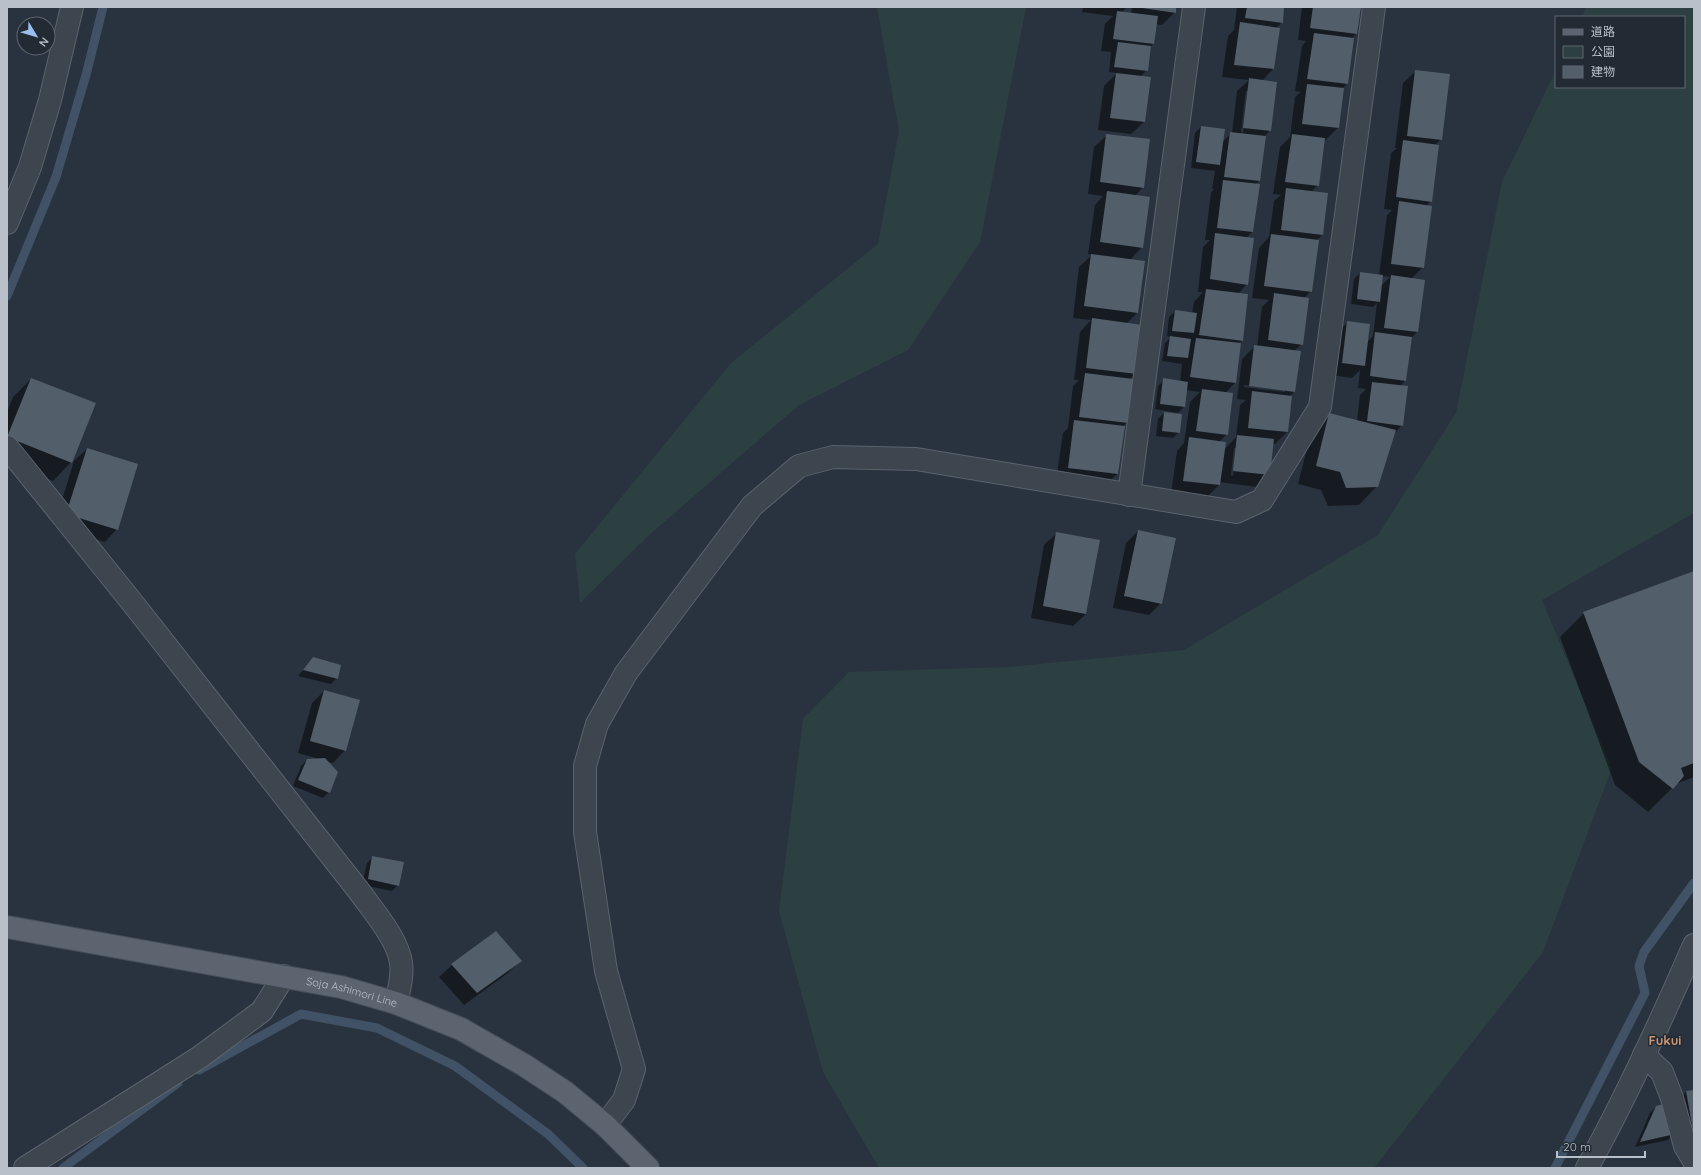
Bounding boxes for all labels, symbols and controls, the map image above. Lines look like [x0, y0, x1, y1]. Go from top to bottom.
north arrow [16, 16, 56, 56]
legend [1555, 16, 1685, 88]
text: 道路 [1591, 24, 1615, 39]
text: N [36, 35, 52, 50]
text: 公園 [1591, 44, 1615, 59]
text: 建物 [1591, 64, 1615, 79]
street label: Soja Ashimori Line [305, 974, 399, 1010]
district label: Fukui [1649, 1032, 1681, 1048]
scale bar [1557, 1133, 1645, 1159]
text: 20 m [1563, 1139, 1591, 1154]

